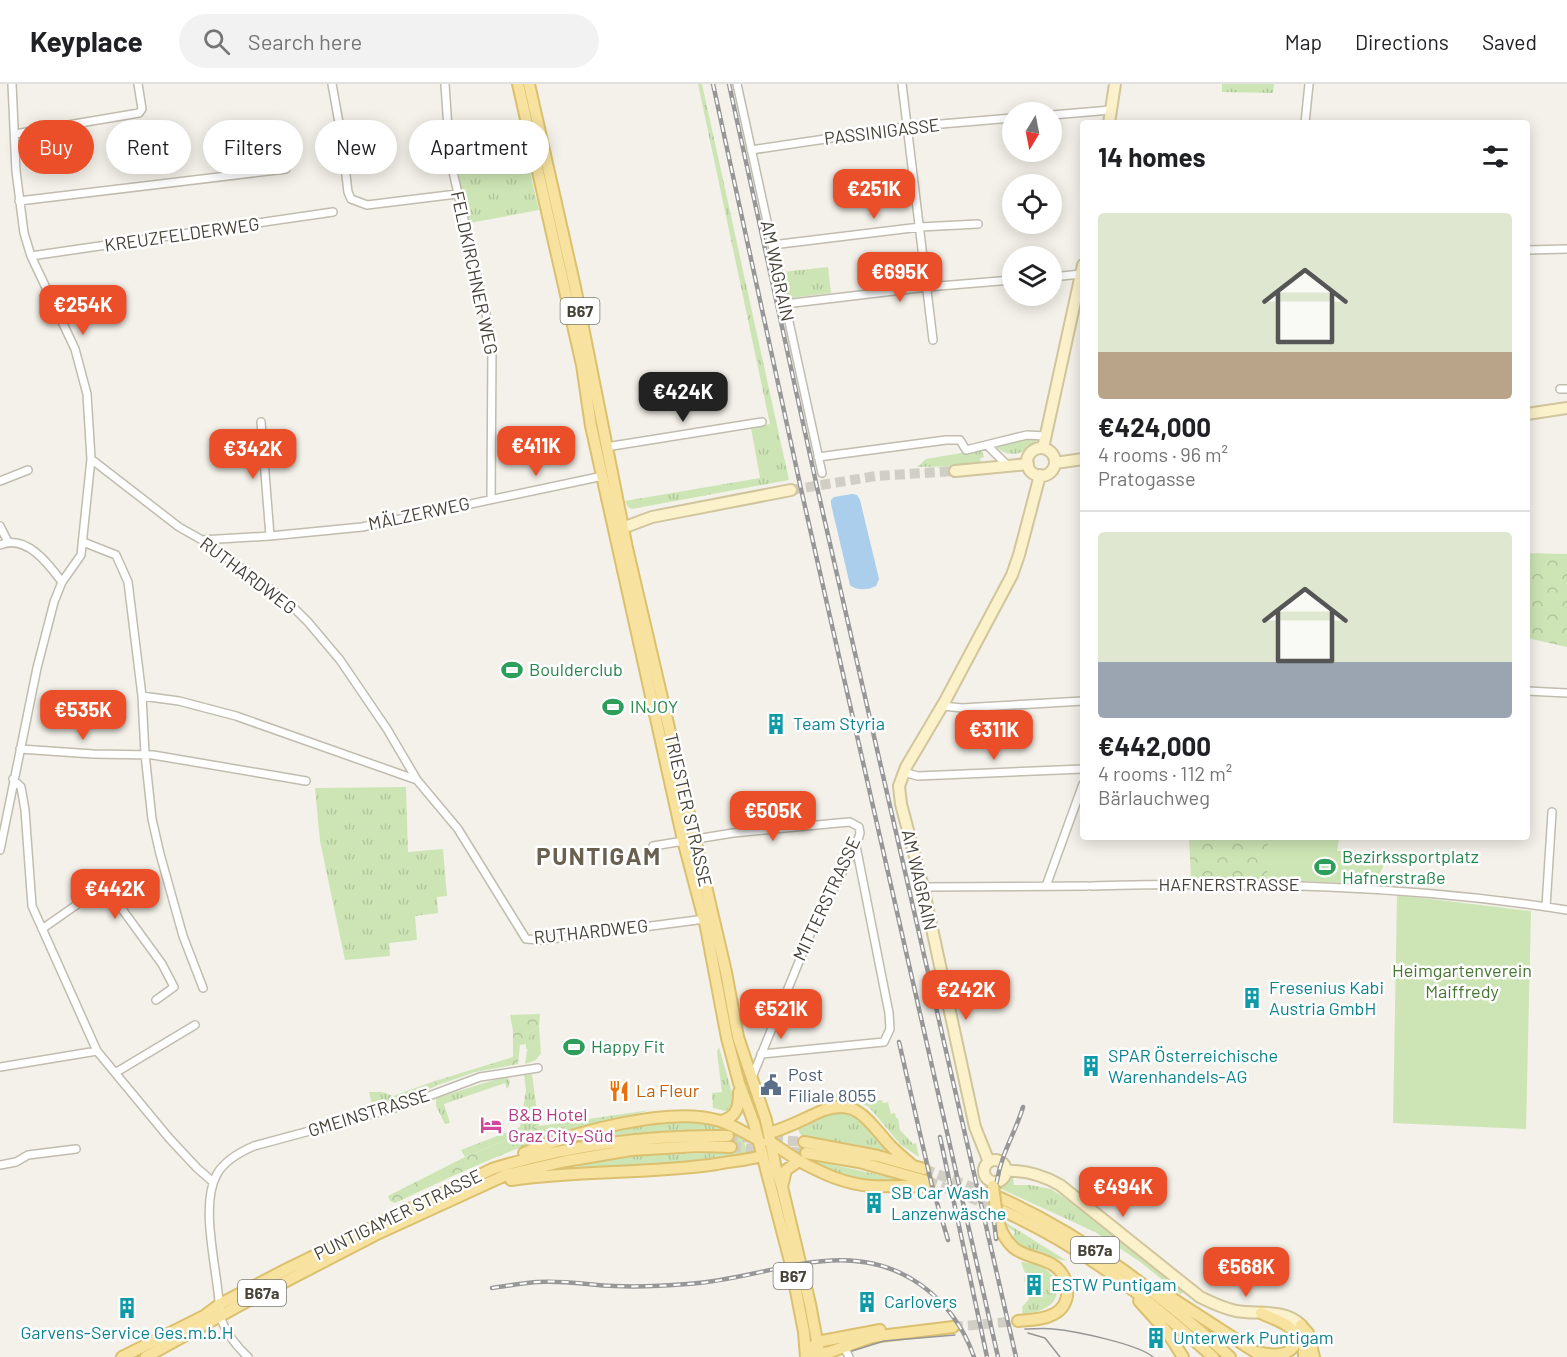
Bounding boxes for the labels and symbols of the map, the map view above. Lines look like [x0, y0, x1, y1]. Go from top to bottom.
north arrow [1002, 102, 1062, 162]
street label: PASSINIGASSE [823, 113, 941, 149]
pin: €251K [832, 169, 916, 220]
street label: FELDKIRCHNER WEG [447, 189, 503, 357]
street label: KREUZFELDERWEG [103, 212, 261, 256]
street label: AM WAGRAIN [757, 218, 799, 323]
pin: €695K [858, 252, 942, 303]
pin: €254K [41, 285, 125, 336]
road number: B67 [560, 298, 600, 324]
pin: €424K [641, 372, 725, 423]
pin: €411K [494, 426, 578, 477]
pin: €342K [211, 429, 295, 480]
street label: MÄLZERWEG [366, 492, 472, 535]
street label: RUTHARDWEG [196, 532, 301, 619]
sports icon: Boulderclub [500, 658, 524, 682]
place label: Boulderclub [529, 658, 623, 680]
pin: €535K [41, 690, 125, 741]
sports icon: INJOY [601, 695, 625, 719]
place label: INJOY [630, 695, 678, 717]
pin: €311K [952, 710, 1036, 761]
building icon: Team Styria [764, 712, 788, 736]
place label: Team Styria [793, 712, 885, 734]
street label: TRIESTER STRASSE [661, 731, 717, 889]
pin: €505K [731, 791, 815, 842]
street label: AM WAGRAIN [898, 827, 942, 932]
street label: MITTERSTRASSE [788, 833, 864, 964]
district label: PUNTIGAM [536, 841, 662, 870]
place label: Bezirkssportplatz Hafnerstraße [1342, 845, 1479, 888]
sports icon: Bezirkssportplatz Hafnerstraße [1313, 855, 1337, 879]
pin: €442K [73, 869, 157, 920]
street label: HAFNERSTRASSE [1158, 873, 1300, 895]
street label: RUTHARDWEG [533, 914, 649, 948]
park label: Heimgartenverein Maiffredy [1392, 959, 1532, 1002]
pin: €242K [924, 970, 1008, 1021]
place label: Fresenius Kabi Austria GmbH [1269, 976, 1384, 1019]
building icon: Fresenius Kabi Austria GmbH [1240, 986, 1264, 1010]
pin: €521K [739, 989, 823, 1040]
sports icon: Happy Fit [562, 1035, 586, 1059]
place label: Happy Fit [591, 1035, 665, 1057]
place label: SPAR Österreichische Warenhandels-AG [1108, 1044, 1278, 1087]
building icon: SPAR Österreichische Warenhandels-AG [1079, 1054, 1103, 1078]
place label: Post Filiale 8055 [788, 1063, 876, 1106]
public building icon: Post Filiale 8055 [759, 1073, 783, 1097]
restaurant icon: La Fleur [607, 1079, 631, 1103]
place label: La Fleur [636, 1079, 700, 1101]
street label: GMEINSTRASSE [305, 1083, 432, 1141]
place label: B&B Hotel Graz City-Süd [508, 1103, 614, 1146]
hotel icon: B&B Hotel Graz City-Süd [479, 1113, 503, 1137]
street label: PUNTIGAMER STRASSE [310, 1164, 485, 1264]
pin: €494K [1081, 1167, 1165, 1218]
place label: SB Car Wash Lanzenwäsche [891, 1181, 1006, 1224]
building icon: SB Car Wash Lanzenwäsche [862, 1191, 886, 1215]
road number: B67a [1071, 1237, 1119, 1263]
pin: €568K [1204, 1247, 1288, 1298]
road number: B67 [774, 1263, 812, 1289]
building icon: ESTW Puntigam [1022, 1273, 1046, 1297]
place label: ESTW Puntigam [1051, 1273, 1177, 1295]
road number: B67a [238, 1280, 286, 1306]
building icon: Carlovers [855, 1290, 879, 1314]
place label: Carlovers [884, 1290, 957, 1312]
building icon: Garvens-Service Ges.m.b.H [115, 1296, 139, 1320]
place label: Garvens-Service Ges.m.b.H [20, 1321, 234, 1343]
building icon: Unterwerk Puntigam [1144, 1326, 1168, 1350]
place label: Unterwerk Puntigam [1173, 1326, 1334, 1348]

